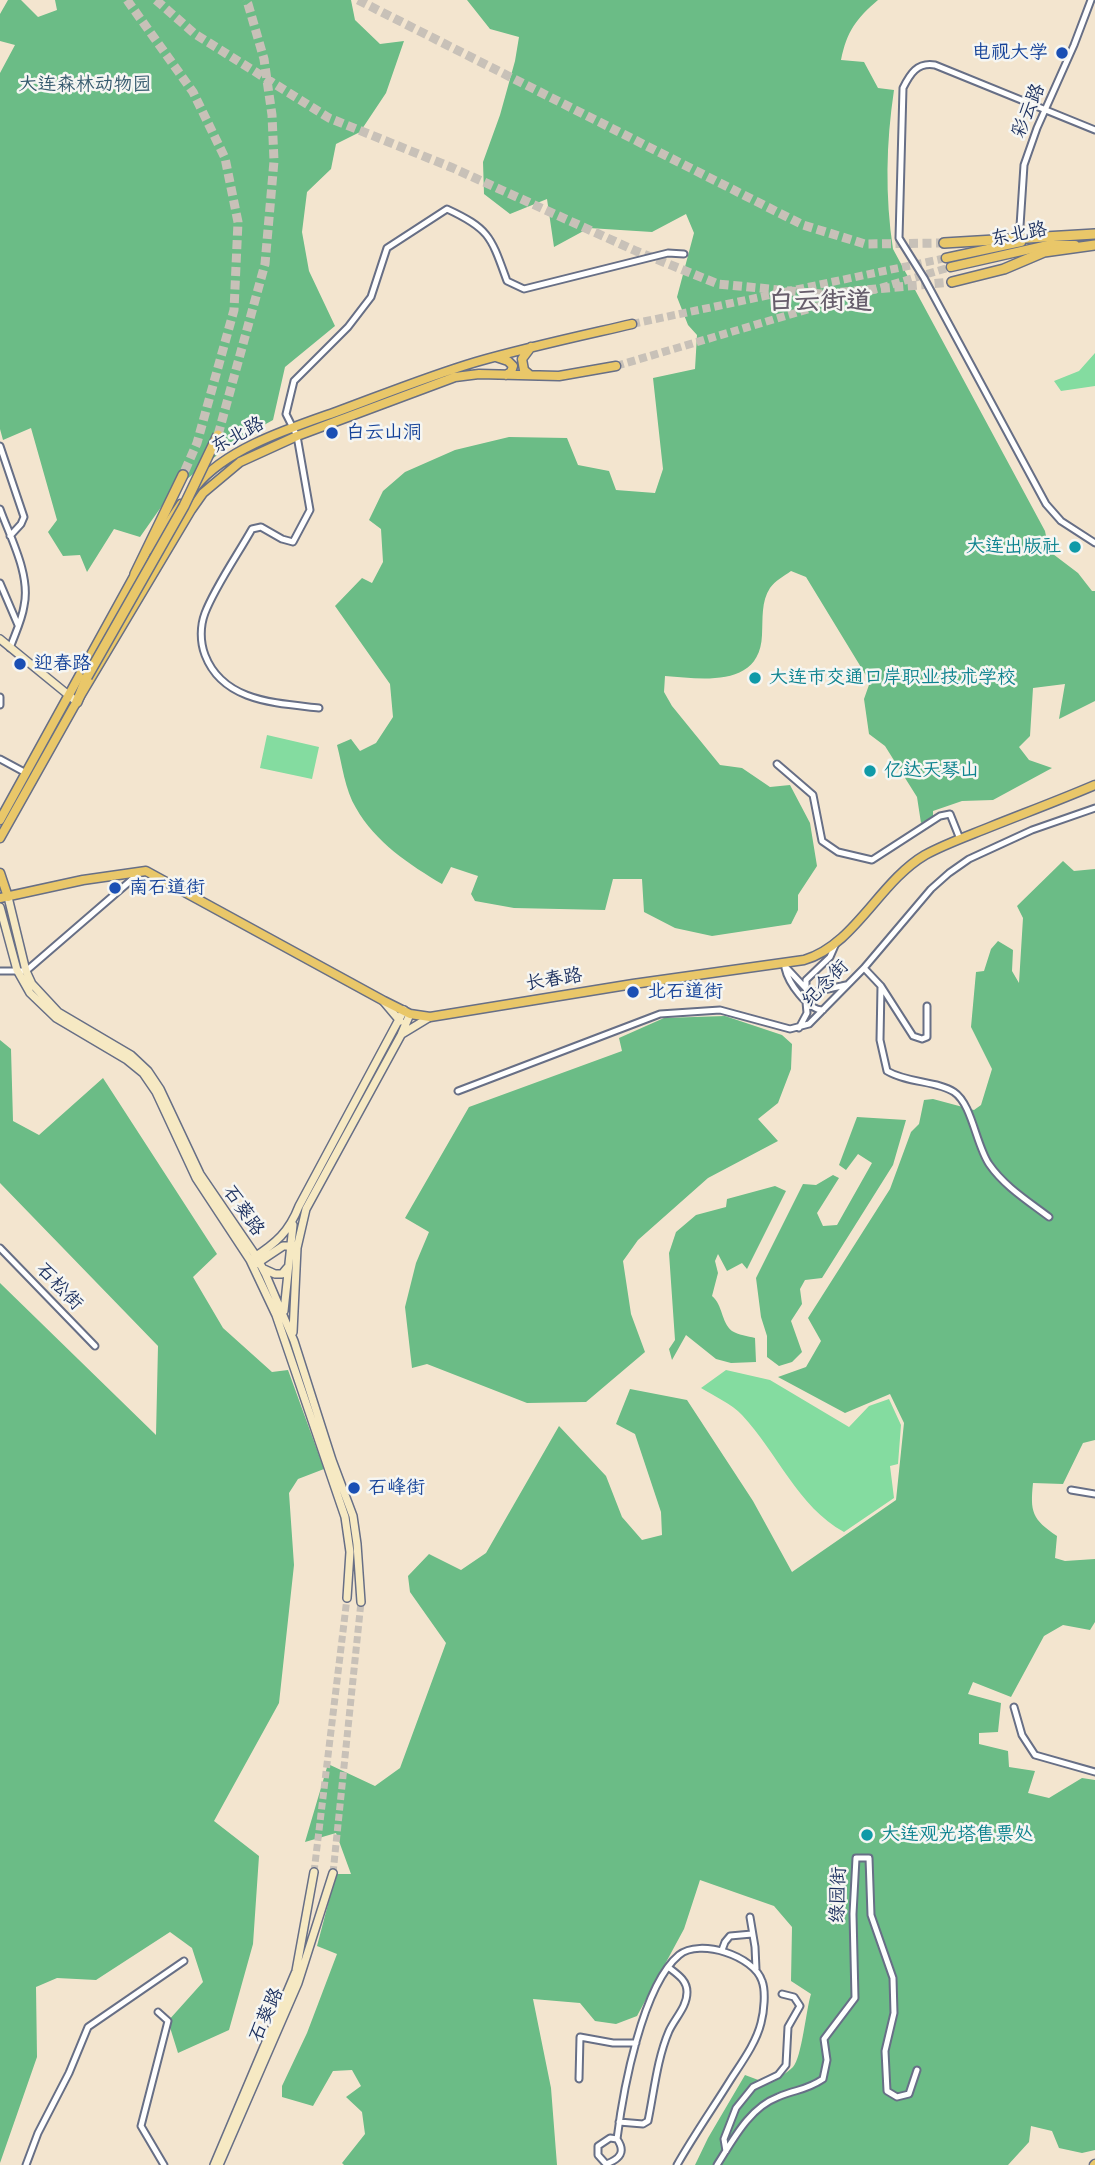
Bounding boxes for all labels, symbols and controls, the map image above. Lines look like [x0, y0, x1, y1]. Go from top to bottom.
place label: 电视大学 [972, 42, 1048, 64]
marker: 电视大学 [1054, 45, 1070, 61]
park label: 大连森林动物园 [19, 74, 151, 96]
street label: 彩云路 [1007, 80, 1051, 142]
street label: 东北路 [989, 218, 1049, 252]
district label: 白云街道 [768, 286, 872, 318]
street label: 东北路 [207, 413, 269, 459]
place label: 白云山洞 [346, 422, 422, 444]
marker: 白云山洞 [324, 425, 340, 441]
place label: 大连出版社 [966, 536, 1061, 558]
marker: 大连出版社 [1067, 539, 1083, 555]
place label: 迎春路 [34, 653, 91, 675]
marker: 迎春路 [12, 656, 28, 672]
place label: 大连市交通口岸职业技术学校 [769, 667, 1016, 689]
marker: 大连市交通口岸职业技术学校 [747, 670, 763, 686]
place label: 亿达天琴山 [884, 760, 979, 782]
marker: 亿达天琴山 [862, 763, 878, 779]
place label: 南石道街 [129, 877, 205, 899]
marker: 南石道街 [107, 880, 123, 896]
street label: 纪念街 [798, 956, 854, 1012]
street label: 长春路 [524, 964, 584, 996]
place label: 北石道街 [647, 981, 723, 1003]
marker: 北石道街 [625, 984, 641, 1000]
street label: 石葵路 [217, 1181, 269, 1241]
street label: 石松街 [31, 1259, 87, 1315]
place label: 石峰街 [368, 1477, 425, 1499]
marker: 石峰街 [346, 1480, 362, 1496]
place label: 大连观光塔售票处 [881, 1824, 1033, 1846]
marker: 大连观光塔售票处 [859, 1827, 875, 1843]
street label: 绿园街 [827, 1866, 851, 1924]
street label: 石葵路 [245, 1984, 289, 2046]

